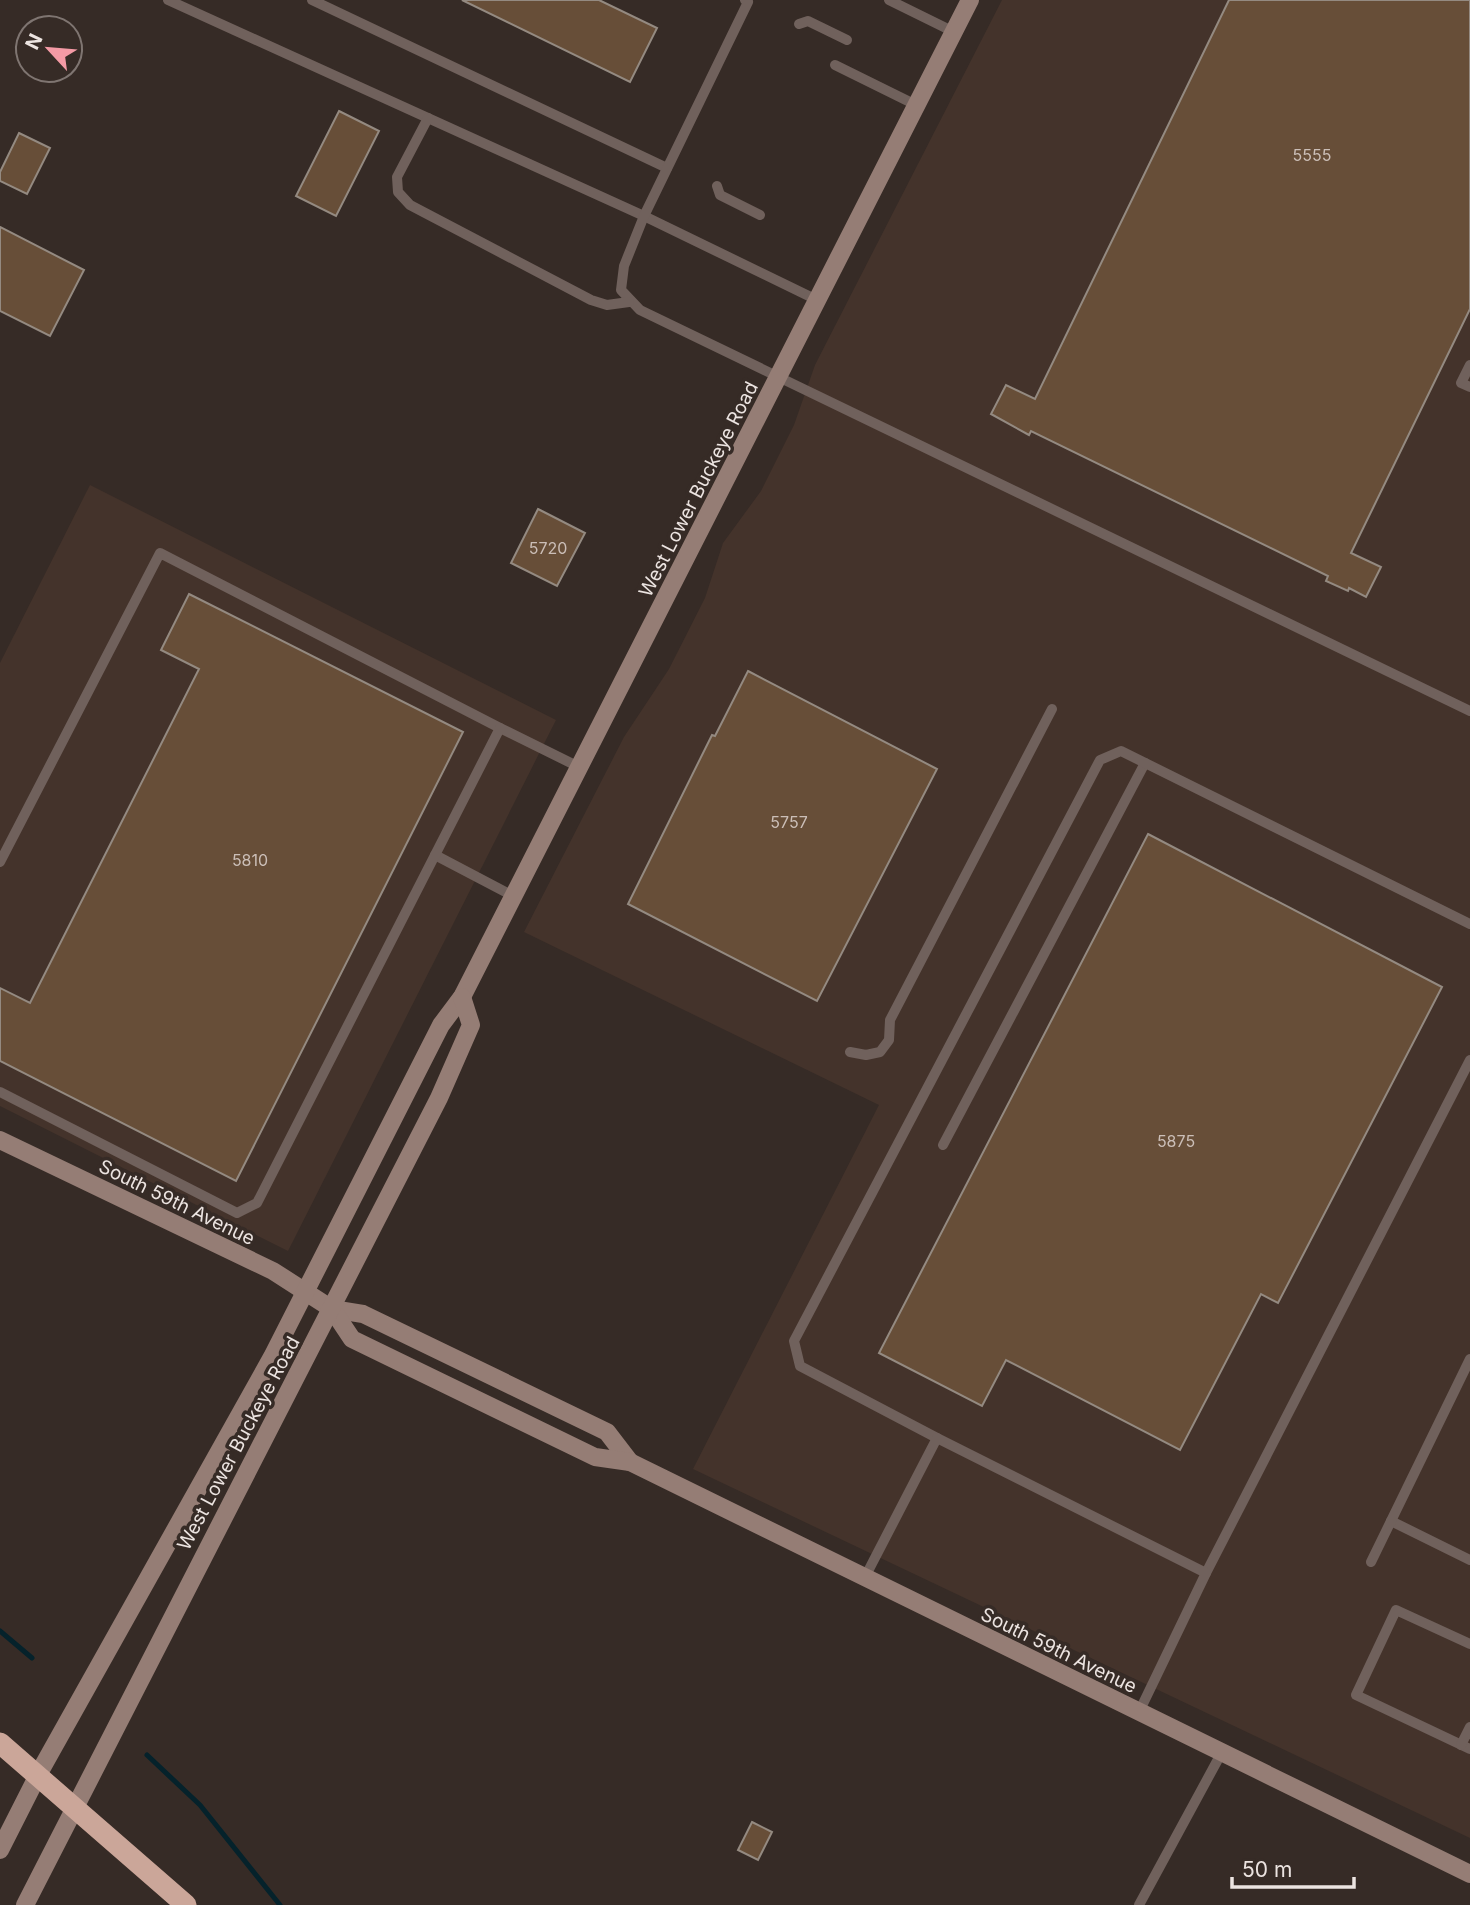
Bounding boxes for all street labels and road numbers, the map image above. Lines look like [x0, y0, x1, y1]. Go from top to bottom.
street label: West Lower Buckeye Road [634, 378, 763, 601]
street label: South 59th Avenue [95, 1155, 259, 1250]
street label: West Lower Buckeye Road [172, 1332, 305, 1554]
street label: South 59th Avenue [977, 1603, 1141, 1698]

